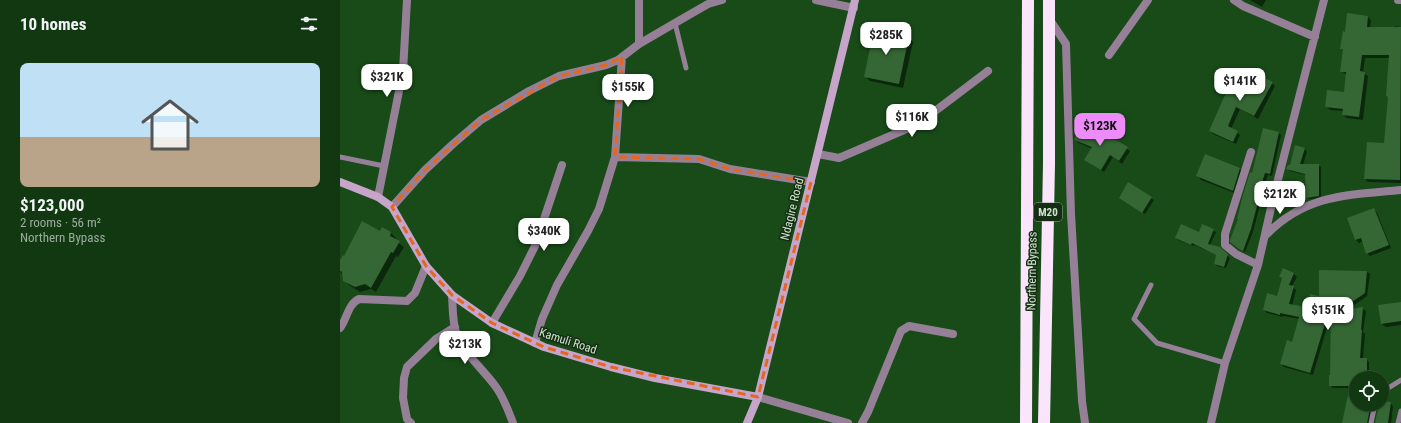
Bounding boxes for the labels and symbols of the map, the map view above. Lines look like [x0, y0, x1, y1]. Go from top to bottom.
pin: $285K [858, 22, 914, 56]
pin: $321K [359, 64, 415, 98]
pin: $141K [1212, 68, 1268, 102]
pin: $155K [600, 74, 656, 108]
pin: $116K [884, 104, 940, 138]
pin: $123K [1072, 113, 1128, 147]
street label: Ndagire Road [777, 176, 807, 242]
pin: $212K [1252, 181, 1308, 215]
road number: M20 [1034, 203, 1062, 221]
pin: $340K [516, 218, 572, 252]
street label: Northern Bypass [1024, 232, 1040, 310]
pin: $151K [1300, 297, 1356, 331]
street label: Kamuli Road [538, 325, 598, 357]
pin: $213K [437, 331, 493, 365]

